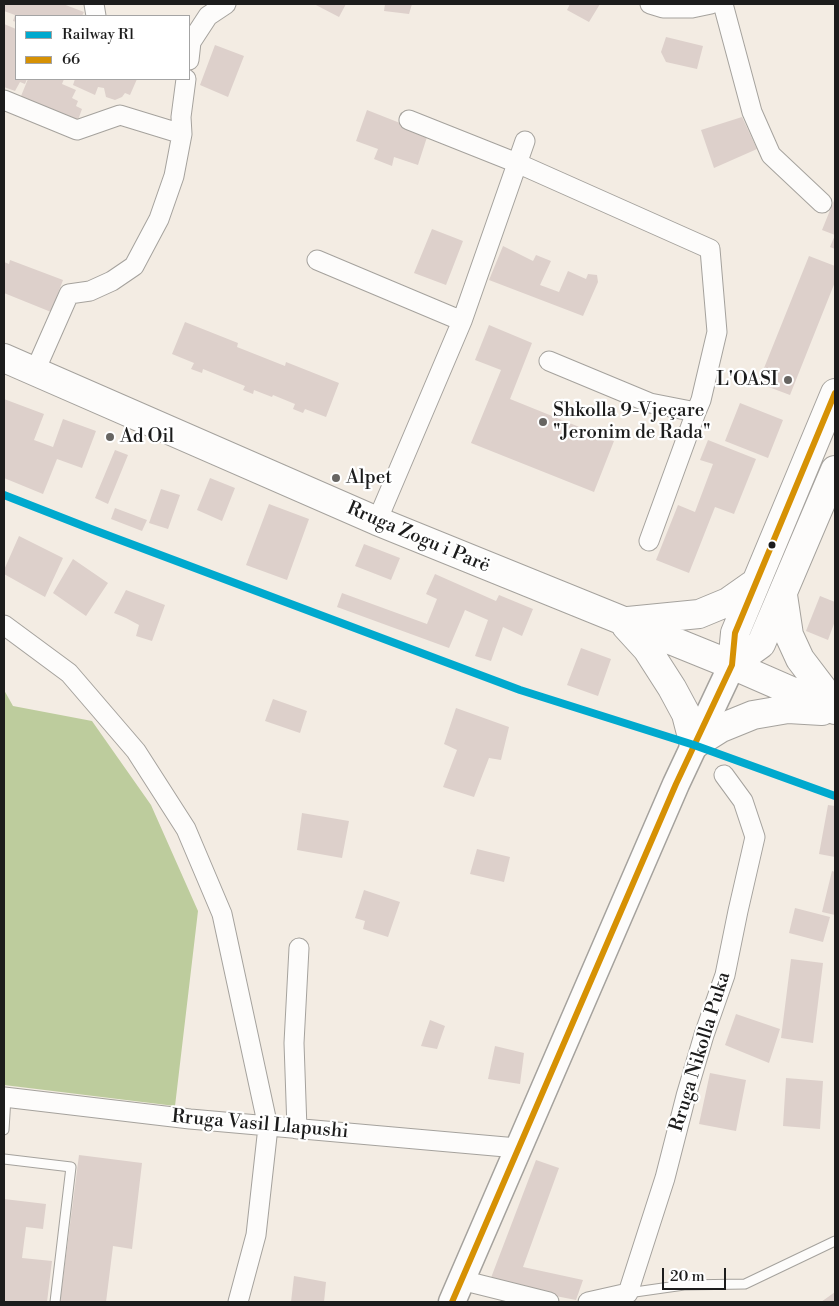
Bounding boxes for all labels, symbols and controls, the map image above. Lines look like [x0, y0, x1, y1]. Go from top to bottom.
legend [15, 15, 190, 80]
text: Railway R1 [62, 25, 135, 44]
text: 66 [62, 50, 80, 69]
place label: L'OASI [716, 369, 778, 391]
marker: L'OASI [782, 374, 794, 386]
place label: Shkolla 9-Vjeçare "Jeronim de Rada" [553, 400, 710, 444]
marker: Shkolla 9-Vjeçare "Jeronim de Rada" [537, 416, 549, 428]
place label: Ad Oil [120, 426, 174, 448]
marker: Ad Oil [104, 431, 116, 443]
place label: Alpet [346, 467, 392, 489]
marker: Alpet [330, 472, 342, 484]
street label: Rruga Zogu i Parë [343, 498, 493, 578]
unlabelled marker [767, 540, 777, 550]
street label: Rruga Nikolla Puka [666, 969, 736, 1135]
street label: Rruga Vasil Llapushi [171, 1106, 349, 1144]
scale bar [664, 1258, 728, 1290]
text: 20 m [670, 1267, 705, 1286]

